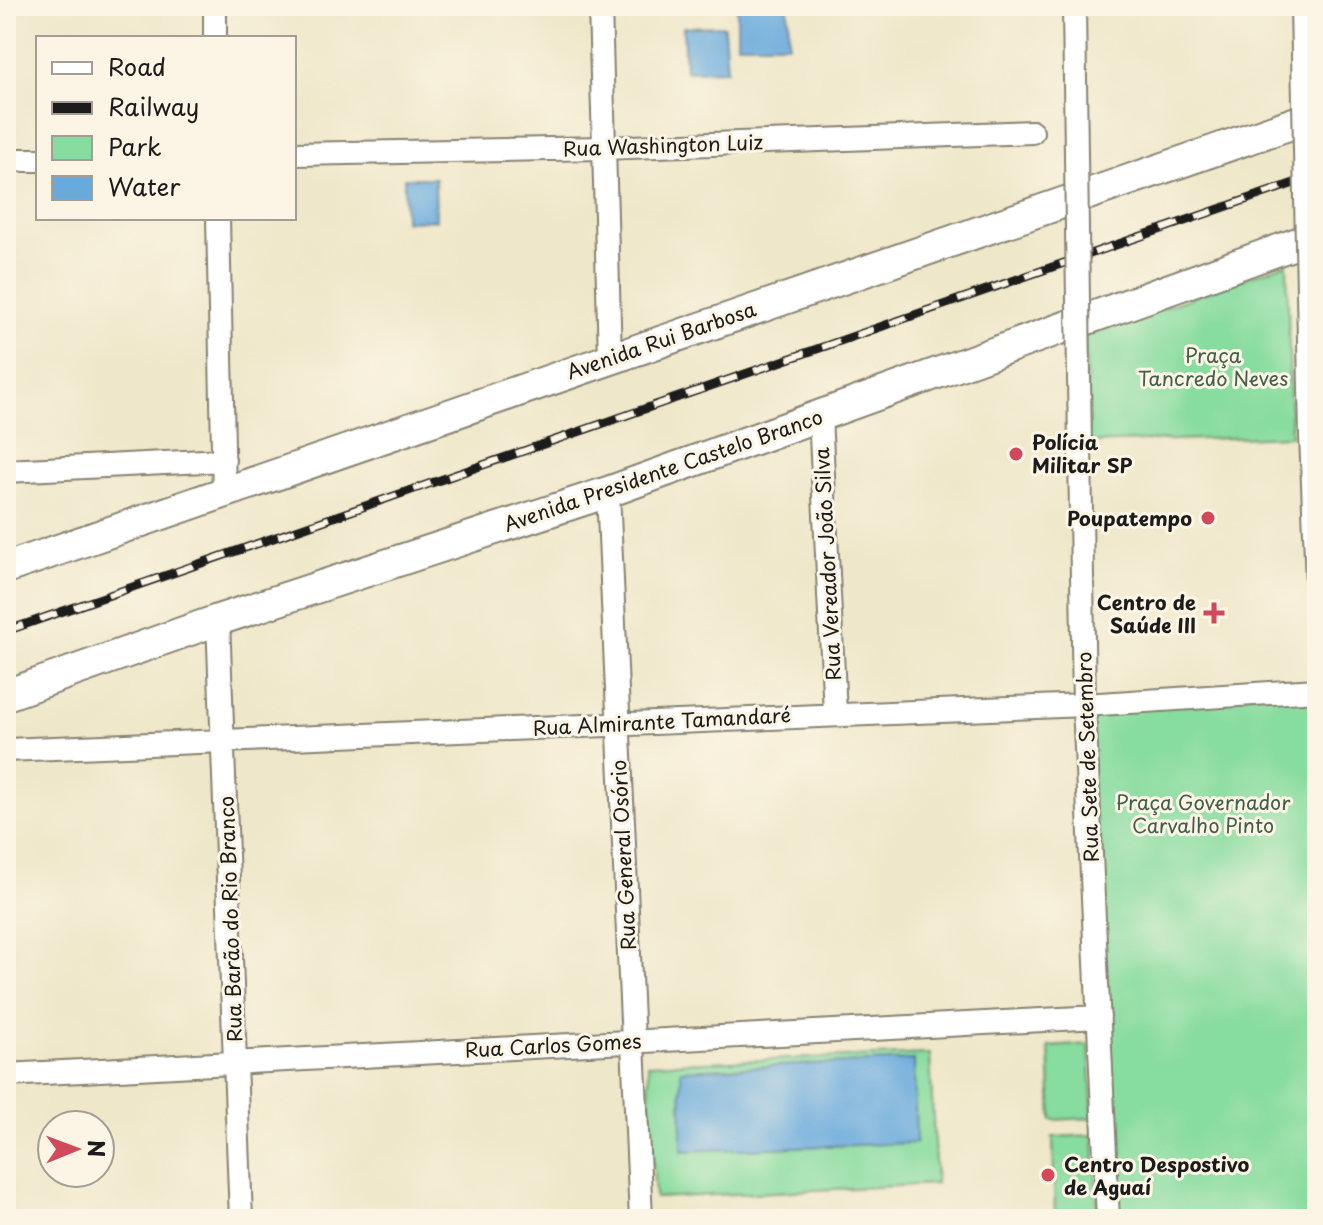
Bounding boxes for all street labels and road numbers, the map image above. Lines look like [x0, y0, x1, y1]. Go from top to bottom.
street label: Rua Washington Luiz [563, 127, 763, 163]
street label: Avenida Rui Barbosa [562, 293, 760, 386]
street label: Avenida Presidente Castelo Branco [500, 401, 826, 539]
street label: Rua Vereador João Silva [806, 446, 848, 681]
street label: Rua Sete de Setembro [1068, 651, 1106, 863]
street label: Rua Almirante Tamandaré [532, 699, 792, 743]
street label: Rua General Osório [603, 759, 643, 951]
street label: Rua Barão do Rio Branco [211, 795, 249, 1043]
street label: Rua Carlos Gomes [464, 1025, 642, 1065]

